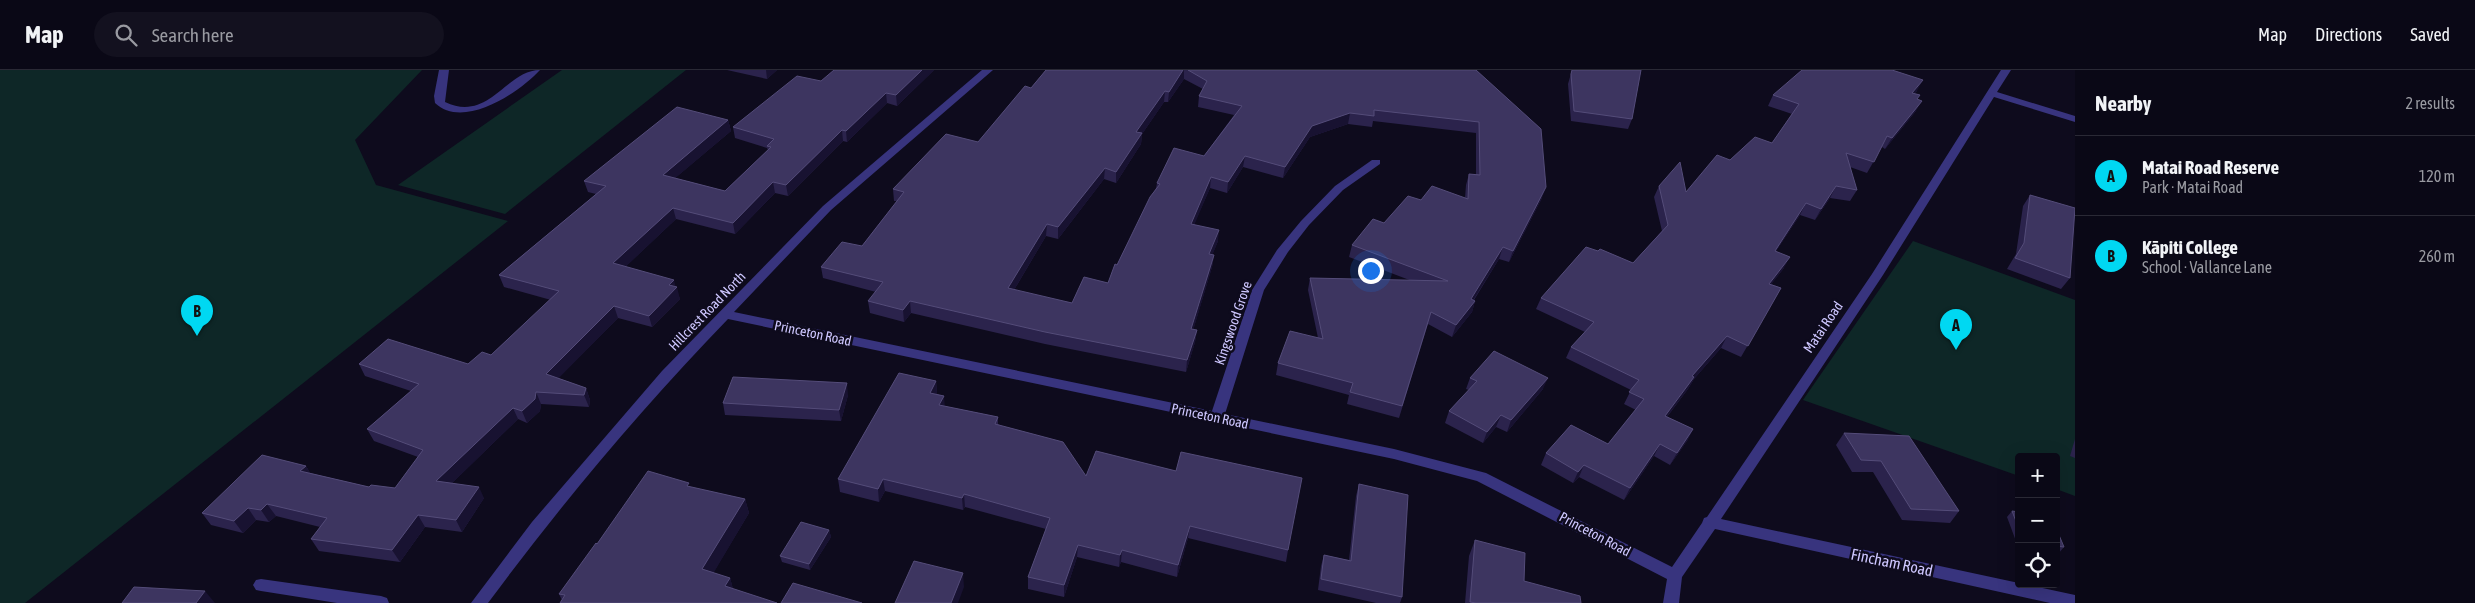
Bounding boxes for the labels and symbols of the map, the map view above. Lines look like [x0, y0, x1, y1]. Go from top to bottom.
your location [1358, 258, 1384, 284]
street label: Hillcrest Road North [665, 268, 749, 354]
street label: Kingswood Grove [1211, 279, 1255, 367]
pin: B [181, 295, 213, 336]
street label: Matai Road [1800, 298, 1846, 356]
pin: A [1940, 309, 1972, 350]
street label: Princeton Road [773, 317, 853, 349]
street label: Princeton Road [1170, 400, 1250, 432]
street label: Princeton Road [1557, 509, 1633, 559]
street label: Fincham Road [1849, 545, 1935, 579]

